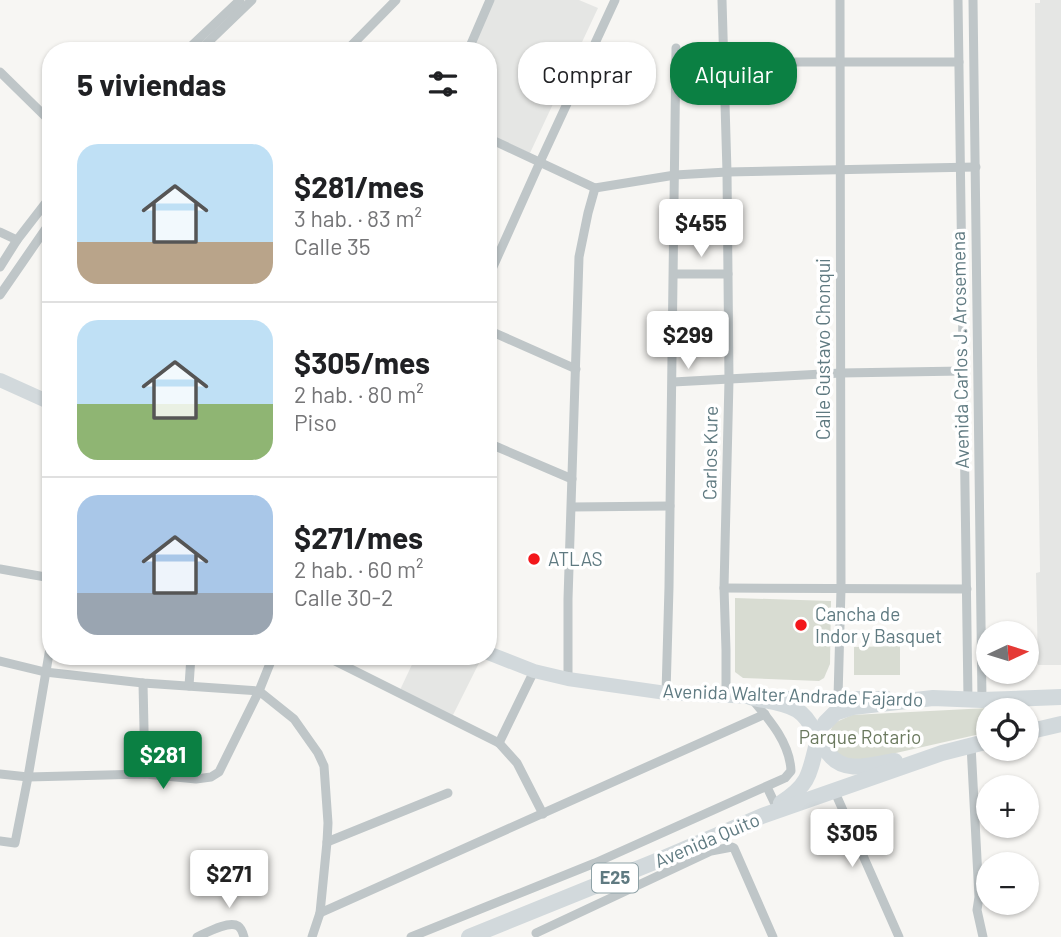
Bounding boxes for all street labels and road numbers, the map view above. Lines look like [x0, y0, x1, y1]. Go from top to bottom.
street label: Avenida Carlos J. Arosemena [946, 231, 973, 469]
street label: Calle Gustavo Chonqui [811, 258, 834, 440]
street label: Carlos Kure [697, 406, 722, 500]
street label: Avenida Walter Andrade Fajardo [662, 678, 924, 711]
street label: Avenida Quito [651, 807, 763, 872]
road number: E25 [592, 864, 638, 892]

